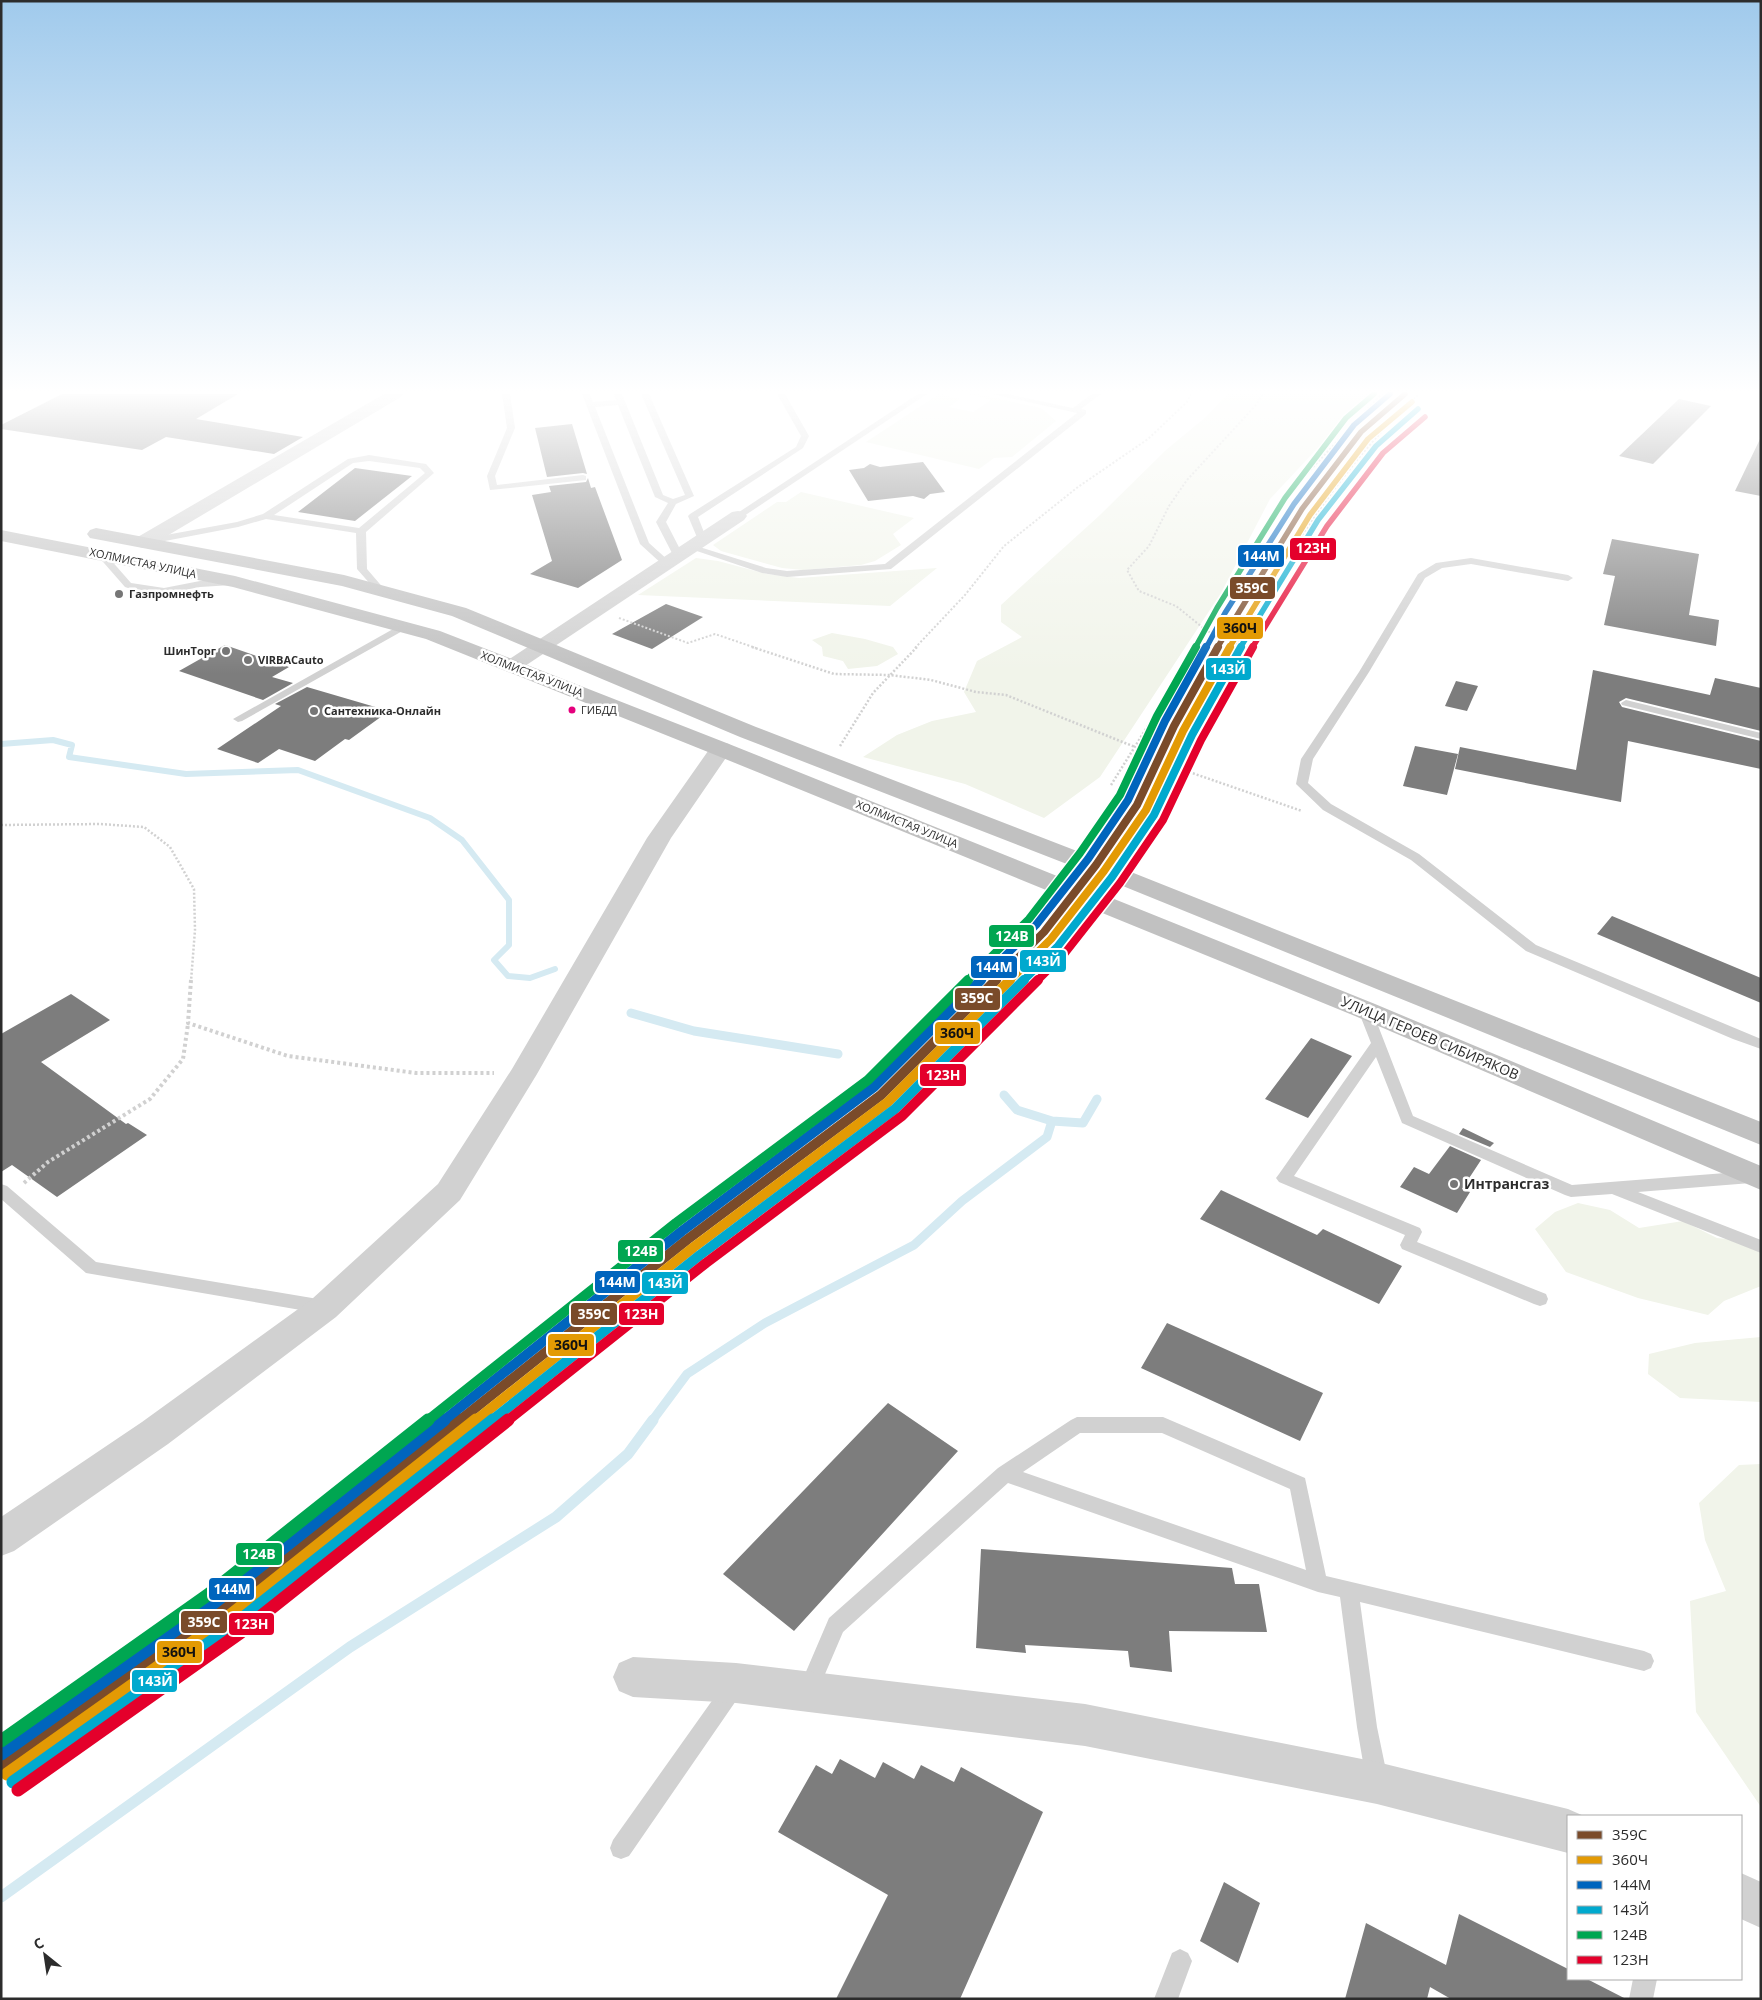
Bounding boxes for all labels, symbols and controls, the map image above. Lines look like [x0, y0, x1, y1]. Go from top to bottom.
line badge: 123Н [1289, 537, 1337, 561]
text: 123Н [1296, 538, 1330, 557]
street label: ХОЛМИСТАЯ УЛИЦА [88, 544, 198, 581]
line badge: 144М [1237, 544, 1285, 568]
text: 144М [1242, 546, 1280, 565]
line badge: 359С [1229, 576, 1276, 600]
text: 359С [1236, 578, 1269, 597]
place label: Газпромнефть [129, 586, 214, 601]
marker: Газпромнефть [113, 588, 125, 600]
line badge: 360Ч [1216, 616, 1264, 640]
text: 360Ч [1223, 618, 1257, 637]
place label: ШинТорг [164, 643, 216, 658]
marker: ШинТорг [220, 645, 232, 657]
street label: ХОЛМИСТАЯ УЛИЦА [479, 647, 586, 700]
place label: VIRBACauto [258, 652, 324, 667]
marker: VIRBACauto [242, 654, 254, 666]
line badge: 143Й [1205, 657, 1252, 681]
text: 143Й [1210, 659, 1246, 678]
place label: ГИБДД [581, 702, 617, 717]
place label: Сантехника-Онлайн [324, 703, 441, 718]
marker: Сантехника-Онлайн [308, 705, 320, 717]
marker: ГИБДД [567, 705, 577, 715]
street label: ХОЛМИСТАЯ УЛИЦА [854, 796, 960, 851]
line badge: 124В [988, 924, 1035, 948]
text: 124В [995, 926, 1029, 945]
line badge: 143Й [1019, 949, 1067, 973]
text: 143Й [1025, 951, 1061, 970]
line badge: 144М [970, 955, 1018, 979]
text: 144М [975, 957, 1013, 976]
line badge: 359С [954, 987, 1001, 1011]
text: 359С [961, 988, 994, 1007]
street label: УЛИЦА ГЕРОЕВ СИБИРЯКОВ [1338, 991, 1522, 1084]
line badge: 360Ч [934, 1021, 981, 1045]
text: 360Ч [940, 1023, 974, 1042]
line badge: 123Н [919, 1063, 967, 1087]
text: 123Н [926, 1065, 960, 1084]
place label: Интрансгаз [1464, 1174, 1549, 1193]
marker: Интрансгаз [1448, 1178, 1460, 1190]
line badge: 124В [617, 1239, 664, 1263]
text: 124В [624, 1241, 658, 1260]
line badge: 144М [594, 1270, 641, 1294]
line badge: 143Й [641, 1271, 689, 1295]
text: 144М [598, 1272, 636, 1291]
text: 143Й [647, 1273, 683, 1292]
line badge: 359С [570, 1302, 618, 1326]
line badge: 123Н [618, 1302, 665, 1326]
text: 359С [578, 1304, 611, 1323]
text: 123Н [624, 1304, 658, 1323]
line badge: 360Ч [547, 1333, 595, 1357]
text: 360Ч [554, 1335, 588, 1354]
line badge: 124В [235, 1542, 283, 1566]
text: 124В [242, 1544, 276, 1563]
line badge: 144М [208, 1577, 255, 1601]
text: 144М [213, 1579, 251, 1598]
line badge: 359С [180, 1610, 228, 1634]
text: 359С [188, 1612, 221, 1631]
line badge: 123Н [228, 1612, 275, 1636]
text: 123Н [234, 1614, 268, 1633]
line badge: 360Ч [156, 1640, 203, 1664]
text: 360Ч [162, 1642, 196, 1661]
line badge: 143Й [131, 1669, 178, 1693]
text: 143Й [137, 1671, 173, 1690]
legend [1567, 1815, 1742, 1980]
text: 359С [1612, 1824, 1647, 1844]
text: 360Ч [1612, 1849, 1648, 1869]
text: 144М [1612, 1874, 1651, 1894]
text: 143Й [1612, 1899, 1649, 1919]
text: 124В [1612, 1924, 1647, 1944]
north arrow [20, 1930, 70, 1980]
text: С [30, 1933, 47, 1954]
text: 123Н [1612, 1949, 1649, 1969]

